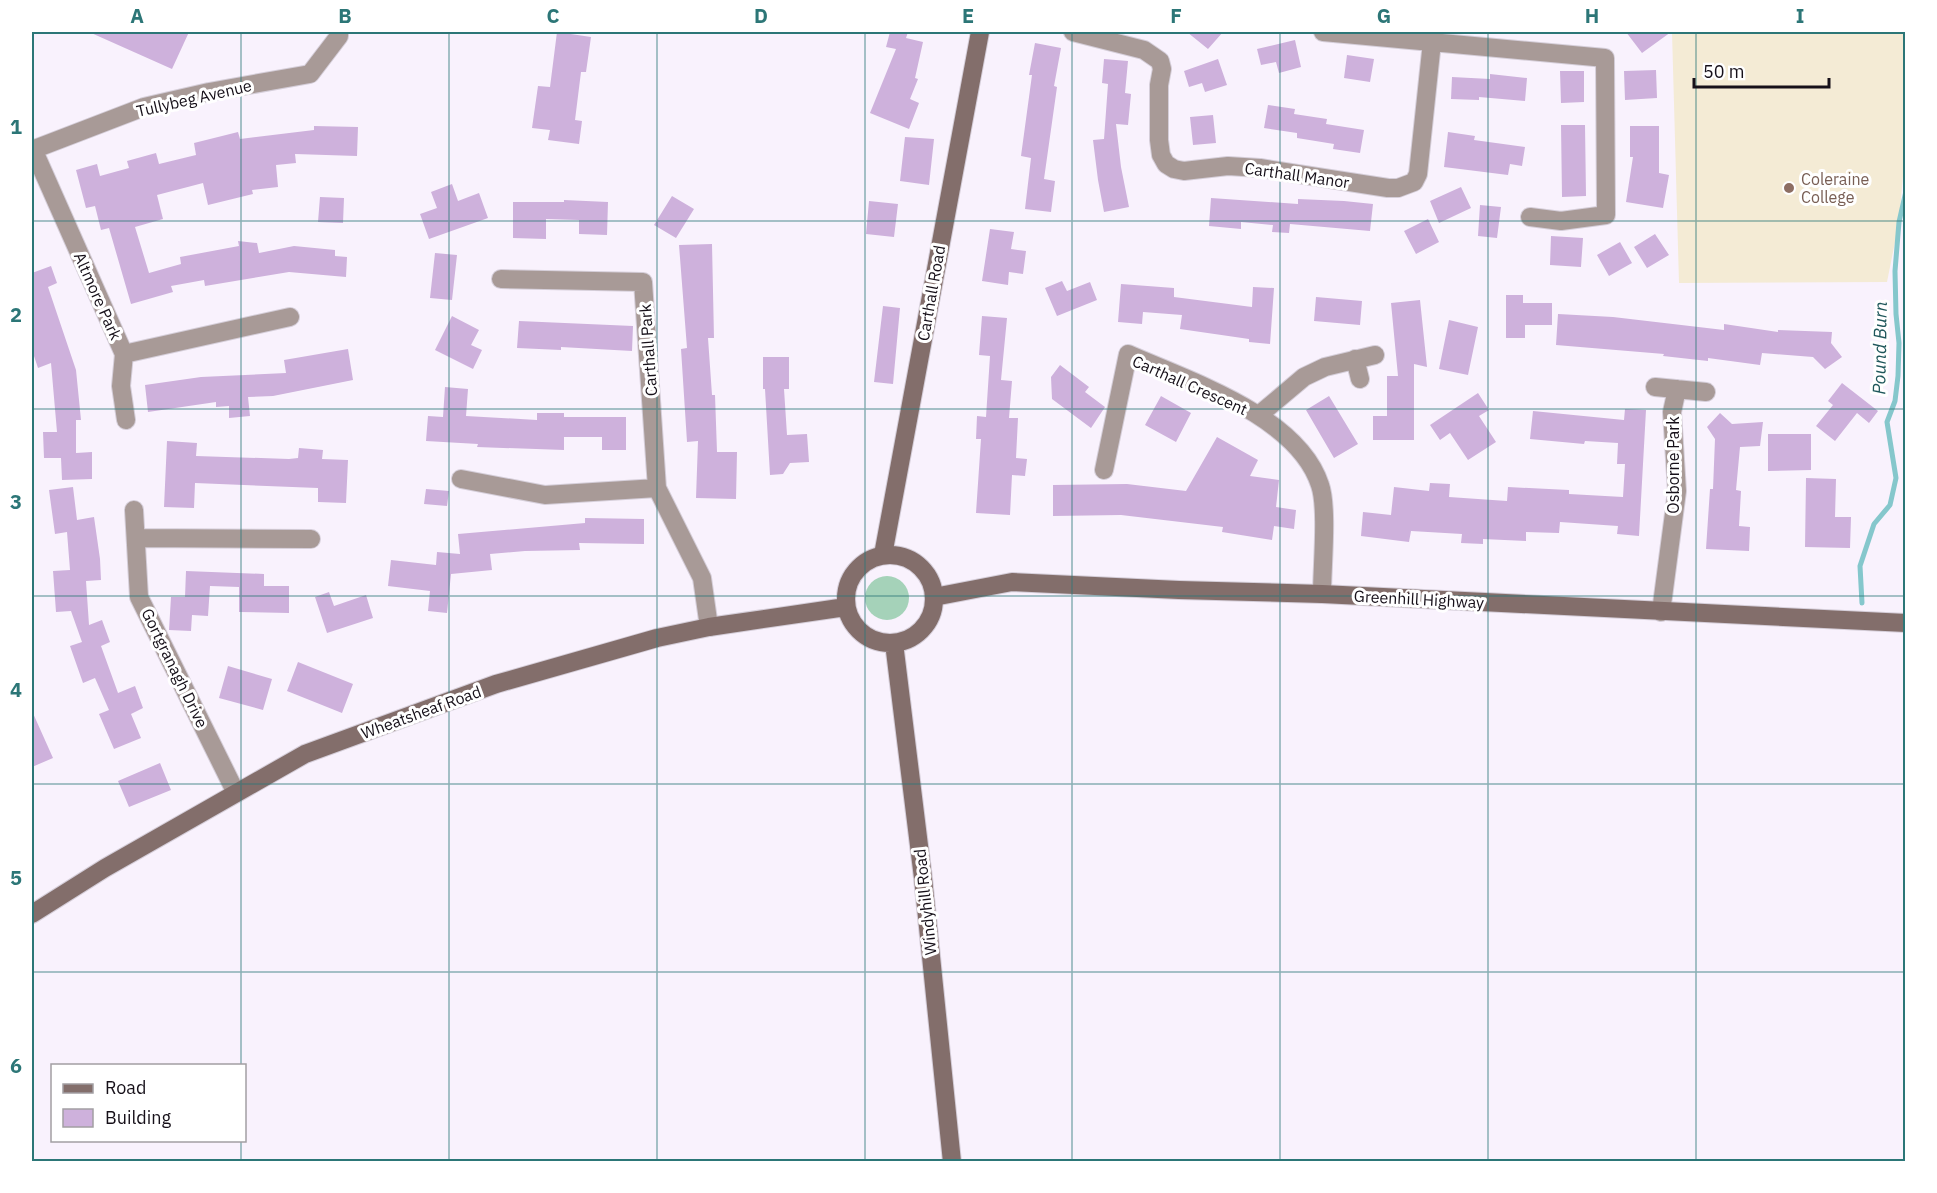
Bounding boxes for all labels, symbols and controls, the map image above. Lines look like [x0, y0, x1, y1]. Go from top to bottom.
text: A [130, 2, 144, 29]
text: B [338, 2, 352, 29]
text: C [546, 2, 560, 29]
text: D [754, 2, 768, 29]
text: E [962, 2, 974, 29]
text: F [1170, 2, 1182, 29]
text: G [1377, 2, 1391, 29]
text: H [1585, 2, 1599, 29]
text: I [1796, 2, 1804, 29]
scale bar [1694, 51, 1829, 89]
text: 50 m [1703, 60, 1745, 83]
street label: Tullybeg Avenue [134, 75, 254, 121]
text: 1 [10, 113, 22, 140]
street label: Carthall Manor [1243, 158, 1351, 192]
place label: Coleraine College [1801, 169, 1869, 207]
marker: Coleraine College [1782, 181, 1796, 195]
street label: Carthall Road [913, 244, 949, 342]
street label: Altmore Park [70, 249, 126, 343]
text: 2 [10, 301, 22, 328]
water label: Pound Burn [1867, 301, 1892, 395]
street label: Carthall Park [635, 303, 661, 397]
street label: Carthall Crescent [1129, 351, 1251, 419]
street label: Osborne Park [1663, 416, 1683, 514]
text: 3 [10, 488, 22, 515]
street label: Greenhill Highway [1353, 586, 1485, 612]
street label: Gortgranagh Drive [137, 605, 213, 731]
text: 4 [10, 676, 22, 703]
street label: Wheatsheaf Road [358, 681, 484, 743]
street label: Windyhill Road [909, 848, 941, 956]
text: 5 [10, 864, 22, 891]
text: 6 [10, 1052, 22, 1079]
legend [51, 1064, 246, 1142]
text: Road [105, 1076, 146, 1099]
text: Building [105, 1106, 172, 1129]

